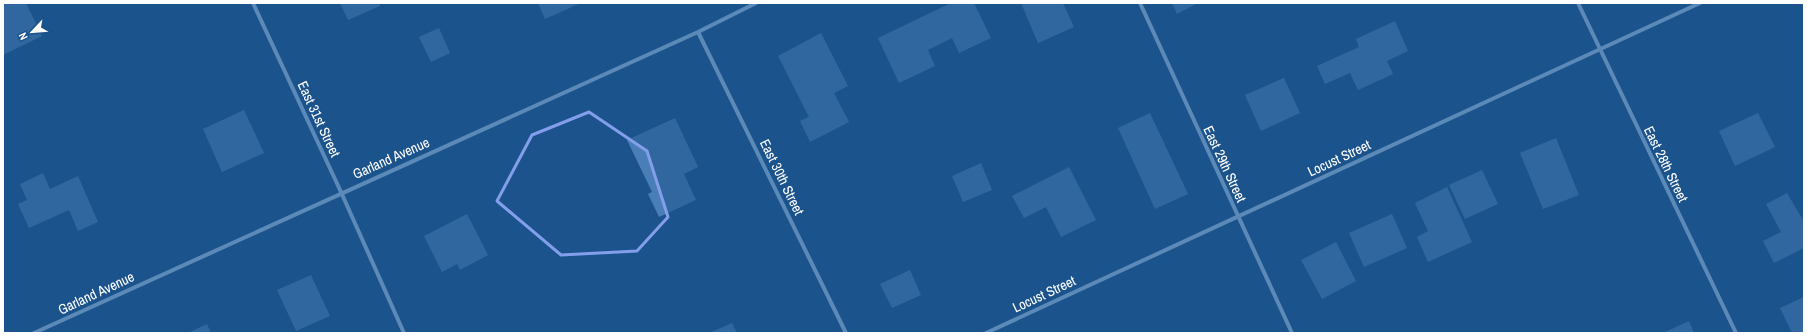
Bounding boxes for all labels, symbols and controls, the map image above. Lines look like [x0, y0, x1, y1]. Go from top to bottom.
north arrow [12, 12, 52, 52]
text: N [15, 30, 31, 42]
street label: East 31st Street [294, 78, 344, 160]
street label: East 29th Street [1199, 123, 1251, 205]
street label: East 28th Street [1640, 123, 1692, 205]
street label: Garland Avenue [350, 133, 432, 183]
street label: East 30th Street [756, 136, 808, 218]
street label: Locust Street [1305, 136, 1373, 180]
street label: Garland Avenue [55, 267, 137, 319]
street label: Locust Street [1010, 272, 1078, 316]

